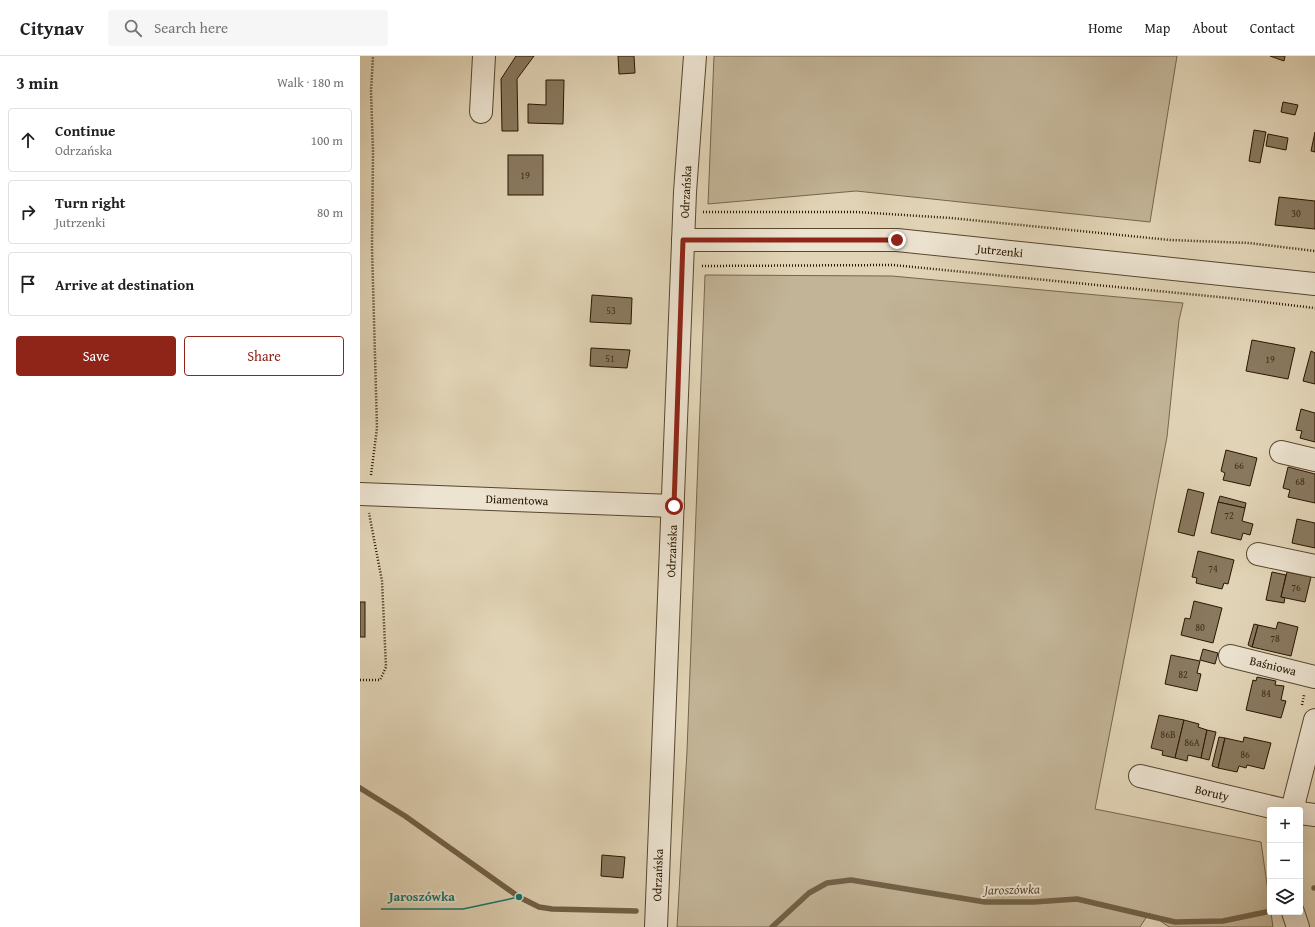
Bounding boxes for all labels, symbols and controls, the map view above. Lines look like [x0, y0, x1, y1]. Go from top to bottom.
search box [108, 10, 388, 46]
text: Citynav [20, 14, 84, 42]
icon: search [122, 17, 144, 39]
text: Search here [154, 17, 228, 38]
text: Home [1088, 18, 1123, 38]
text: Map [1145, 18, 1170, 38]
text: About [1192, 18, 1228, 38]
text: Contact [1250, 18, 1295, 38]
text: 3 min [16, 70, 58, 95]
text: Walk · 180 m [277, 73, 344, 92]
text: Continue [55, 120, 116, 141]
icon: ahead [17, 129, 39, 151]
text: 100 m [311, 131, 343, 150]
text: Odrzańska [55, 141, 112, 160]
street label: Odrzańska [676, 165, 695, 219]
house number: 19 [520, 168, 530, 183]
text: Turn right [55, 192, 126, 213]
icon: right [17, 201, 39, 223]
text: 80 m [317, 203, 343, 222]
house number: 30 [1291, 206, 1301, 221]
text: Jutrzenki [55, 213, 105, 232]
route end [888, 231, 906, 249]
street label: Jutrzenki [974, 239, 1025, 261]
icon: arrive [17, 273, 39, 295]
text: Arrive at destination [55, 274, 194, 295]
house number: 53 [606, 303, 616, 318]
button: Save [16, 336, 176, 376]
button: Share [184, 336, 344, 376]
house number: 51 [605, 351, 615, 366]
house number: 19 [1265, 352, 1275, 367]
house number: 66 [1234, 458, 1244, 473]
house number: 68 [1295, 474, 1305, 489]
street label: Diamentowa [485, 490, 549, 509]
route start [665, 497, 683, 515]
house number: 72 [1224, 508, 1234, 523]
street label: Odrzańska [662, 524, 681, 578]
house number: 74 [1208, 561, 1218, 576]
house number: 76 [1291, 580, 1301, 595]
house number: 80 [1195, 620, 1205, 635]
house number: 78 [1270, 631, 1280, 646]
street label: Baśniowa [1248, 652, 1298, 680]
house number: 82 [1178, 667, 1188, 682]
house number: 84 [1261, 686, 1271, 701]
house number: 86B [1160, 727, 1176, 742]
house number: 86A [1184, 735, 1200, 750]
house number: 86 [1240, 747, 1250, 762]
street label: Boruty [1193, 780, 1231, 805]
map controls [1267, 807, 1303, 915]
button: + [1267, 807, 1303, 843]
button: − [1267, 843, 1303, 879]
street label: Odrzańska [648, 848, 667, 902]
button: layers [1267, 879, 1303, 915]
water label: Jaroszówka [982, 880, 1040, 900]
callout: Jaroszówka [381, 884, 463, 909]
text: Jaroszówka [387, 887, 455, 906]

